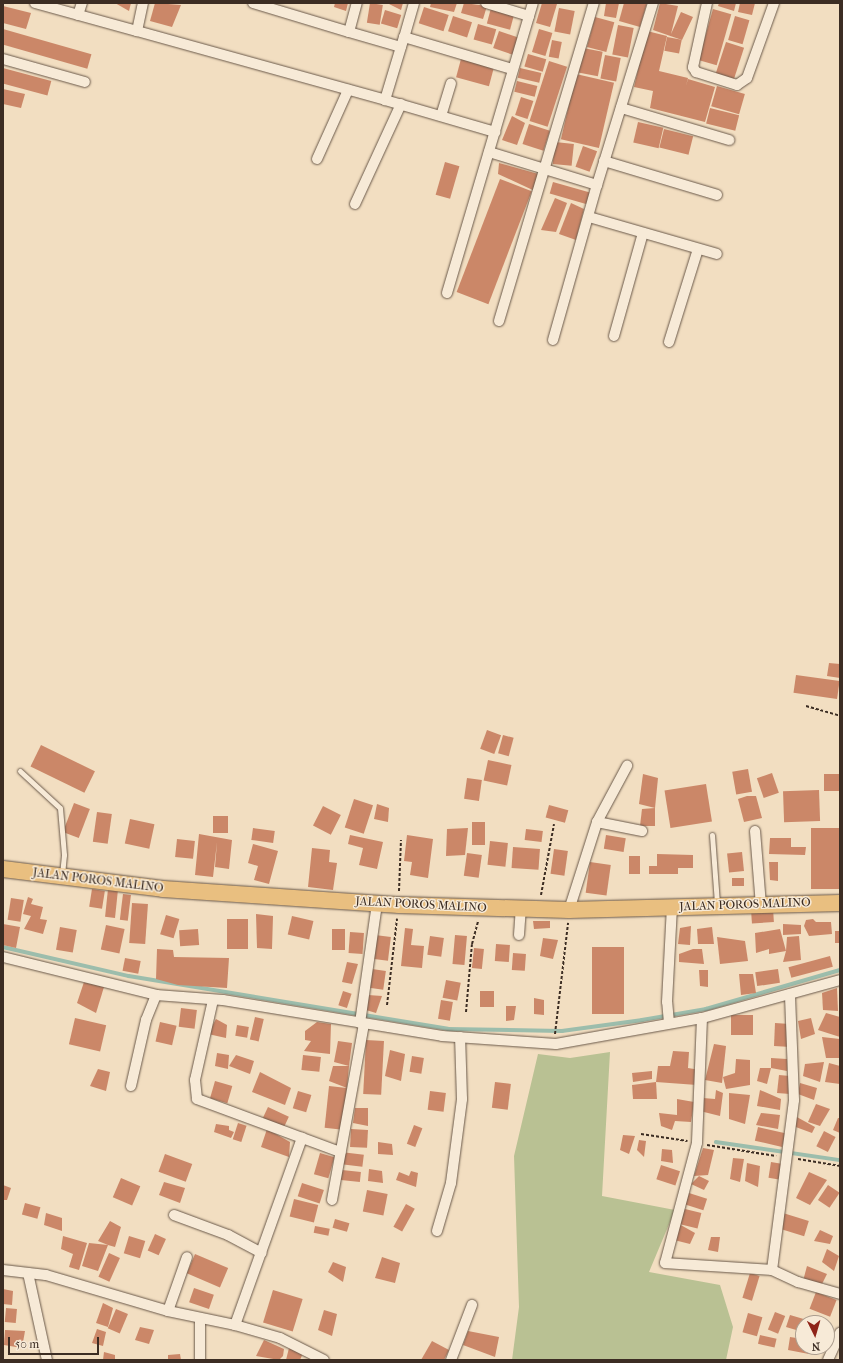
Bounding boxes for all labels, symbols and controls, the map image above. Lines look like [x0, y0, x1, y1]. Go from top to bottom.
street label: JALAN POROS MALINO [32, 866, 164, 896]
street label: JALAN POROS MALINO [355, 894, 487, 916]
street label: JALAN POROS MALINO [679, 896, 811, 914]
north arrow [795, 1315, 835, 1355]
scale bar [10, 1329, 101, 1355]
text: 50 m [15, 1337, 39, 1351]
text: N [811, 1340, 821, 1353]

